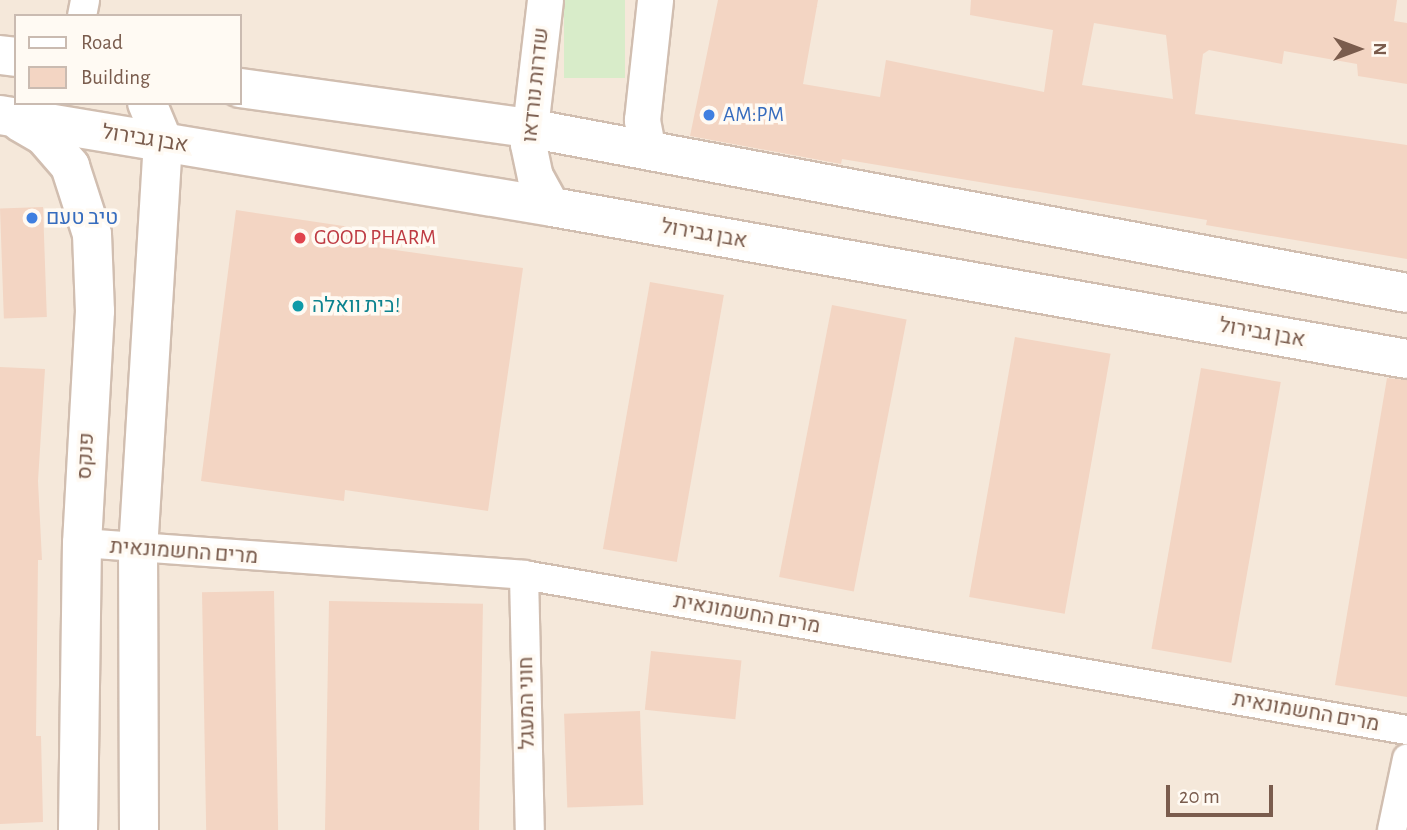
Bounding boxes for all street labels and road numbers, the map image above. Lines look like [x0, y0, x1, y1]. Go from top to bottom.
street label: שדרות נורדאו [517, 26, 555, 144]
street label: אבן גבירול [100, 120, 190, 158]
street label: אבן גבירול [659, 214, 749, 254]
street label: אבן גבירול [1217, 313, 1307, 353]
street label: פנקס [72, 432, 100, 480]
street label: מרים החשמונאית [109, 534, 259, 570]
street label: מרים החשמונאית [672, 589, 822, 639]
street label: חוני המעגל [514, 656, 540, 750]
street label: מרים החשמונאית [1231, 687, 1381, 737]

